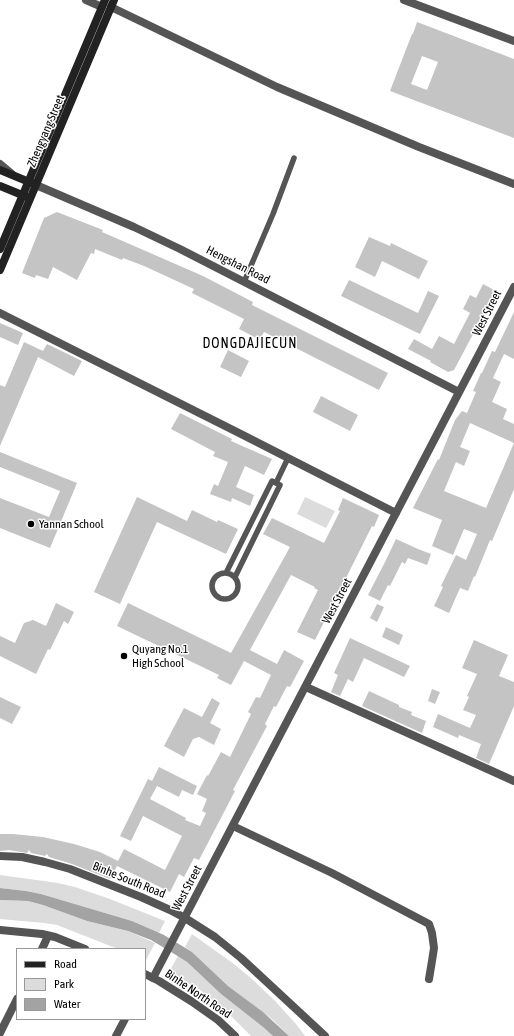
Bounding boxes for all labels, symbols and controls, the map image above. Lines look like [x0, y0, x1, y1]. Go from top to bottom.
street label: Zhengyang Street [24, 93, 68, 169]
street label: Hengshan Road [204, 243, 272, 287]
street label: West Street [469, 288, 505, 338]
district label: DONGDAJIECUN [202, 336, 298, 352]
place label: Yannan School [39, 517, 104, 531]
marker: Yannan School [26, 519, 36, 529]
street label: West Street [319, 576, 355, 626]
place label: Quyang No.1 High School [132, 642, 188, 670]
marker: Quyang No.1 High School [119, 651, 129, 661]
street label: Binhe South Road [90, 859, 168, 901]
street label: West Street [169, 863, 205, 913]
legend [16, 948, 146, 1020]
text: Road [54, 957, 77, 971]
street label: Binhe North Road [162, 966, 234, 1022]
text: Park [54, 977, 74, 991]
text: Water [54, 997, 80, 1011]

